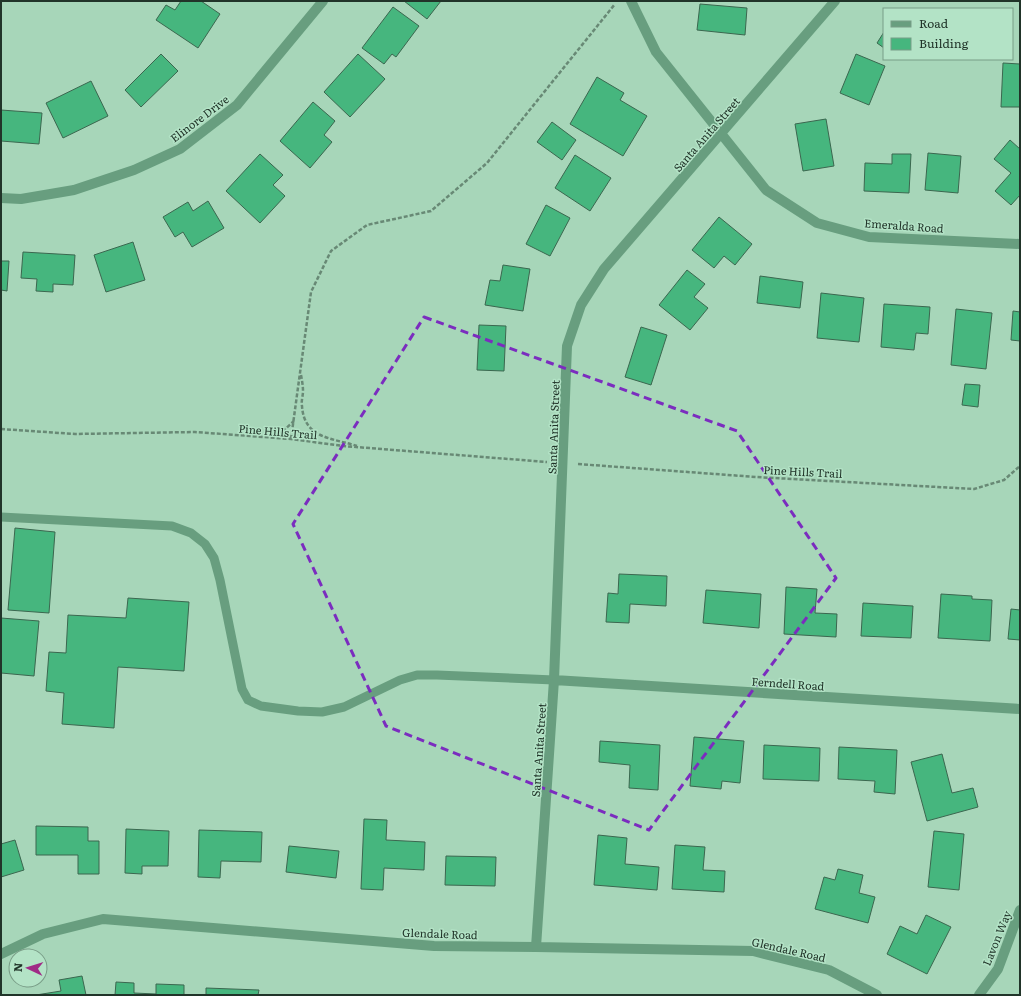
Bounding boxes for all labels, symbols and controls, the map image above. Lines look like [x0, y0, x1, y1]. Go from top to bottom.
legend [883, 8, 1013, 60]
text: Road [919, 14, 949, 32]
text: Building [919, 34, 969, 52]
street label: Elinore Drive [166, 90, 232, 145]
street label: Santa Anita Street [669, 93, 743, 175]
street label: Emeralda Road [864, 214, 944, 236]
street label: Santa Anita Street [543, 379, 563, 474]
street label: Pine Hills Trail [238, 420, 318, 442]
street label: Pine Hills Trail [763, 461, 843, 481]
street label: Ferndell Road [751, 672, 825, 694]
street label: Santa Anita Street [527, 702, 549, 798]
street label: Lavon Way [978, 907, 1015, 968]
street label: Glendale Road [402, 924, 478, 942]
street label: Glendale Road [750, 933, 828, 965]
north arrow [8, 948, 48, 988]
text: N [9, 962, 25, 972]

